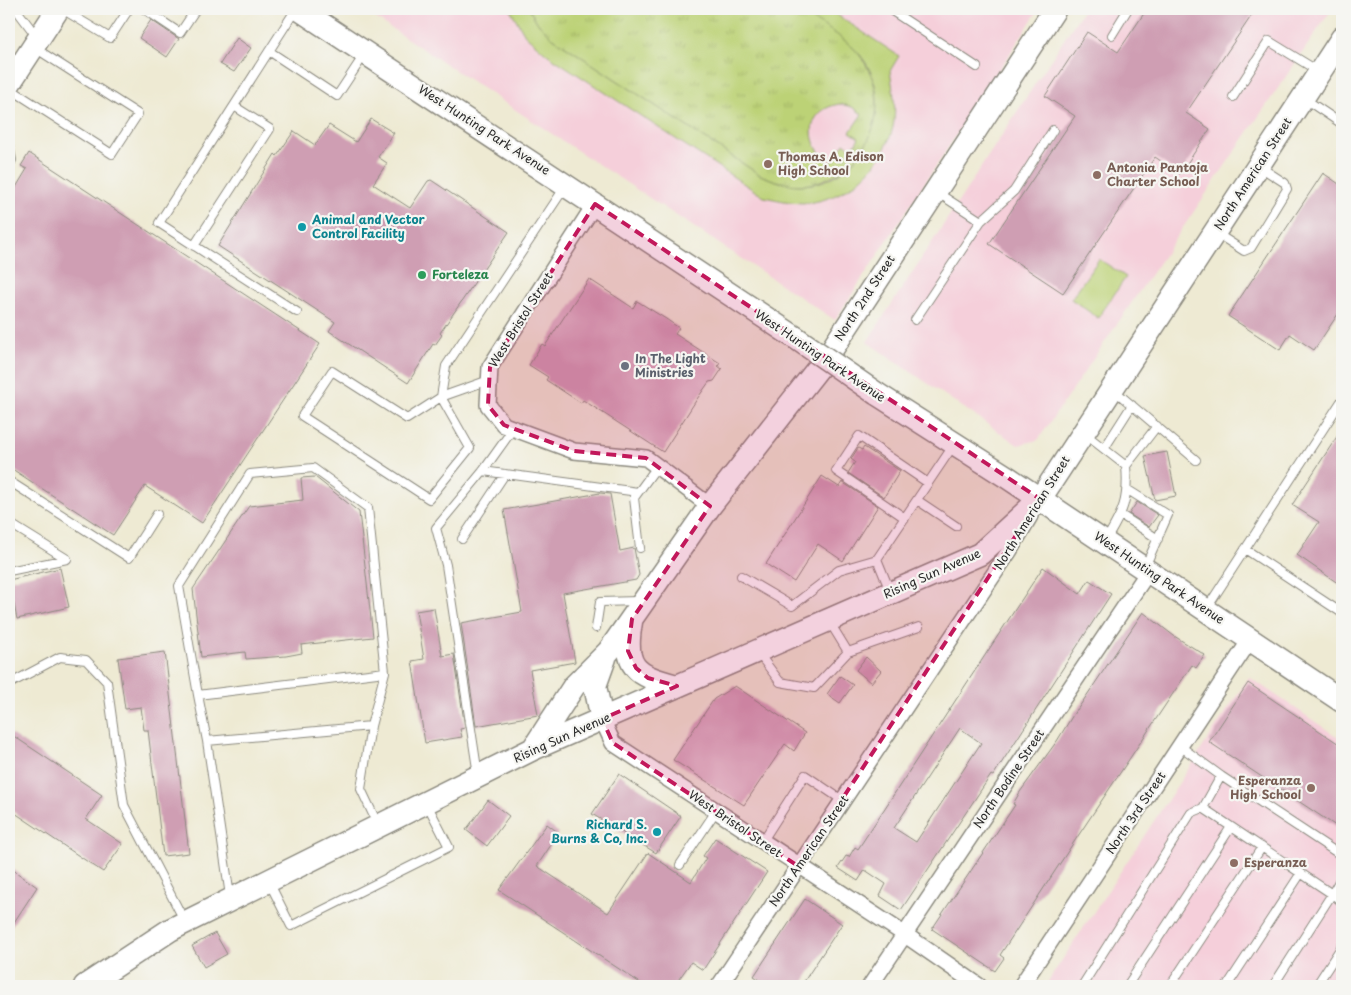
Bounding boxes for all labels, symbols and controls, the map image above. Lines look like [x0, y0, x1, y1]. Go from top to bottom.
street label: West Hunting Park Avenue [415, 80, 554, 179]
street label: North American Street [1209, 113, 1296, 233]
place label: Thomas A. Edison High School [778, 147, 884, 179]
marker: Thomas A. Edison High School [762, 158, 774, 170]
place label: Antonia Pantoja Charter School [1107, 158, 1208, 190]
marker: Antonia Pantoja Charter School [1091, 169, 1103, 181]
place label: Animal and Vector Control Facility [311, 210, 425, 242]
marker: Animal and Vector Control Facility [296, 221, 308, 233]
street label: North 2nd Street [830, 251, 899, 344]
place label: Forteleza [432, 265, 489, 283]
street label: West Bristol Street [484, 268, 557, 371]
marker: Forteleza [416, 269, 428, 281]
street label: West Hunting Park Avenue [752, 305, 890, 406]
place label: In The Light Ministries [635, 349, 706, 381]
marker: In The Light Ministries [619, 360, 631, 372]
street label: North American Street [989, 452, 1074, 573]
street label: West Hunting Park Avenue [1091, 527, 1229, 628]
street label: Rising Sun Avenue [880, 543, 984, 603]
street label: Rising Sun Avenue [510, 707, 614, 767]
street label: North Bodine Street [968, 725, 1048, 831]
street label: North 3rd Street [1101, 767, 1170, 857]
place label: Esperanza High School [1230, 771, 1301, 803]
marker: Esperanza High School [1305, 782, 1317, 794]
street label: West Bristol Street [685, 785, 786, 861]
street label: North American Street [764, 791, 853, 910]
place label: Richard S. Burns & Co, Inc. [551, 815, 647, 847]
marker: Richard S. Burns & Co, Inc. [651, 826, 663, 838]
place label: Esperanza [1244, 853, 1307, 871]
marker: Esperanza [1228, 857, 1240, 869]

